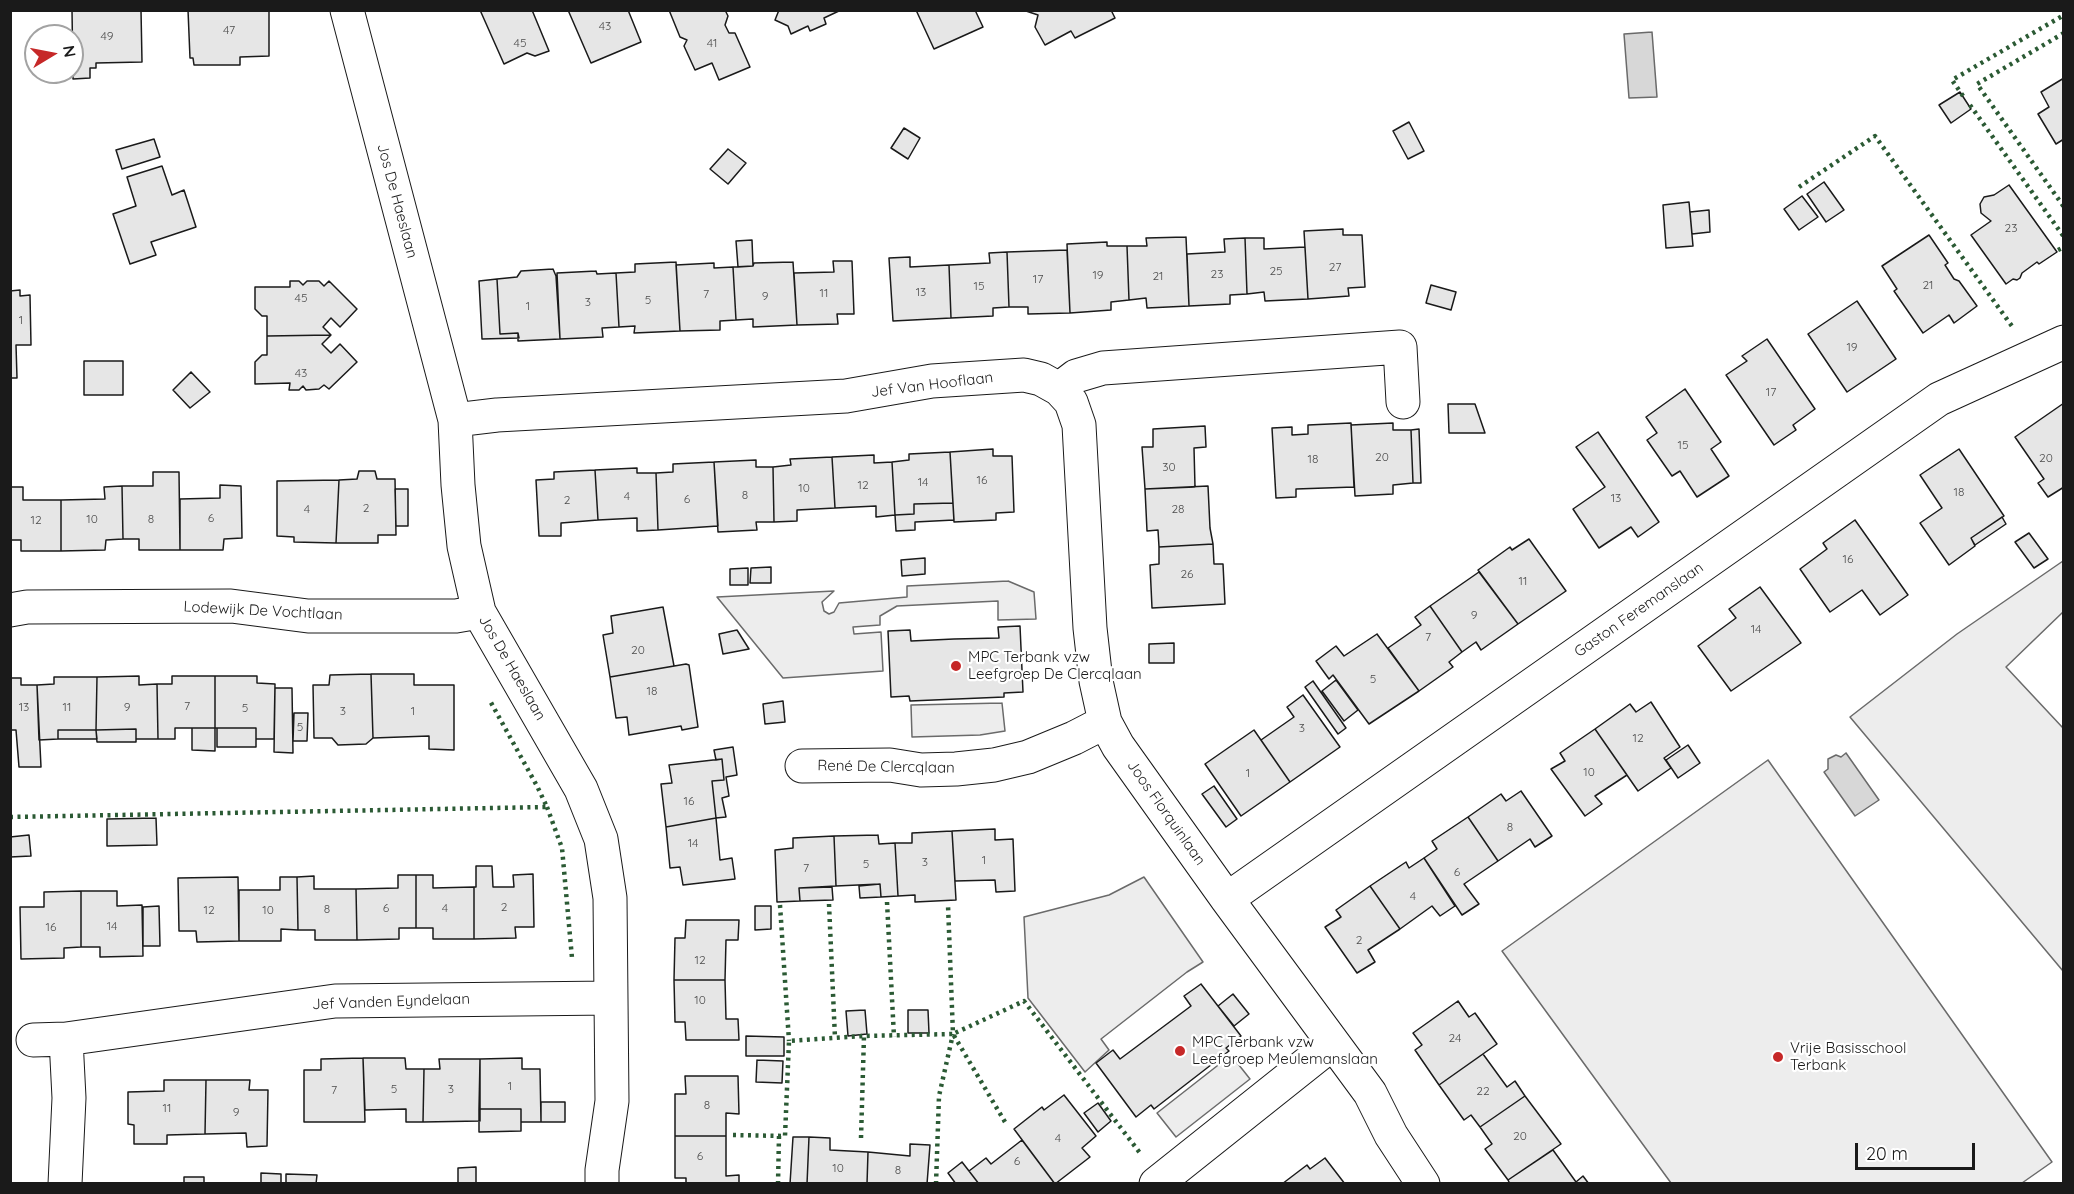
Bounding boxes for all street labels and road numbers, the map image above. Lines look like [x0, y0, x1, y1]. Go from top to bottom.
street label: Jos De Haeslaan [373, 142, 421, 260]
street label: Jef Van Hooflaan [870, 369, 994, 401]
street label: Gaston Feremanslaan [1571, 559, 1707, 661]
street label: Lodewijk De Vochtlaan [183, 598, 343, 624]
street label: Jos De Haeslaan [475, 612, 549, 724]
street label: René De Clercqlaan [817, 757, 955, 777]
street label: Joos Florquinlaan [1123, 757, 1209, 869]
street label: Jef Vanden Eyndelaan [312, 990, 470, 1014]

